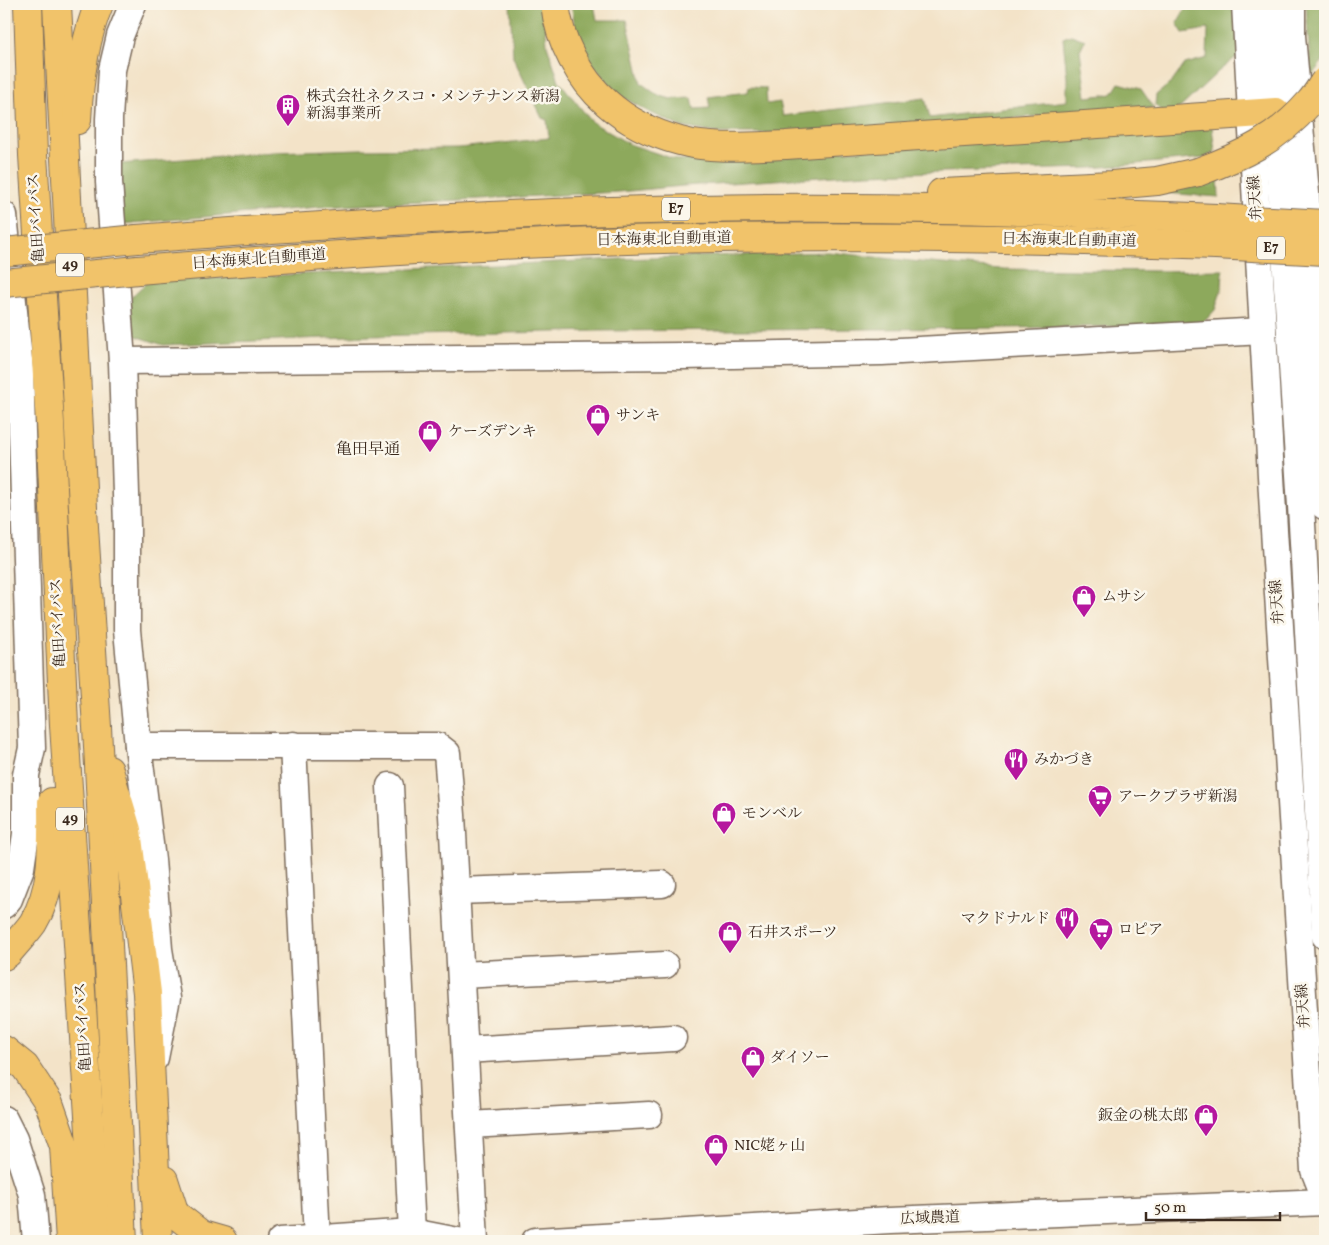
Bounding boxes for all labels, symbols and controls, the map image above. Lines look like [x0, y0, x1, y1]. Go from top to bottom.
place label: 株式会社ネクスコ・メンテナンス新潟 新潟事業所 [306, 87, 560, 125]
building icon: 株式会社ネクスコ・メンテナンス新潟 新潟事業所 [275, 93, 301, 127]
street label: 亀田バイパス [23, 173, 51, 263]
street label: 弁天線 [1244, 175, 1268, 221]
road number: E7 [662, 198, 690, 220]
street label: 日本海東北自動車道 [596, 228, 732, 252]
street label: 日本海東北自動車道 [1001, 229, 1137, 253]
road number: E7 [1257, 237, 1285, 260]
street label: 日本海東北自動車道 [191, 245, 327, 275]
road number: 49 [56, 254, 84, 276]
shop icon: サンキ [585, 403, 611, 437]
place label: サンキ [616, 406, 660, 427]
shop icon: ケーズデンキ [417, 419, 443, 453]
place label: ケーズデンキ [448, 422, 537, 443]
district label: 亀田早通 [336, 439, 400, 461]
street label: 亀田バイパス [46, 578, 72, 668]
street label: 弁天線 [1266, 579, 1290, 625]
shop icon: ムサシ [1071, 584, 1097, 618]
place label: ムサシ [1102, 587, 1146, 608]
restaurant icon: みかづき [1003, 747, 1029, 781]
place label: みかづき [1034, 750, 1094, 771]
supermarket icon: アークプラザ新潟 [1087, 784, 1113, 818]
place label: アークプラザ新潟 [1118, 787, 1238, 808]
shop icon: モンベル [711, 801, 737, 835]
place label: モンベル [742, 804, 802, 825]
road number: 49 [56, 808, 84, 831]
restaurant icon: マクドナルド [1054, 906, 1080, 940]
place label: マクドナルド [961, 909, 1050, 930]
supermarket icon: ロピア [1088, 917, 1114, 951]
shop icon: 石井スポーツ [717, 920, 743, 954]
place label: ロピア [1118, 920, 1163, 941]
place label: 石井スポーツ [748, 923, 837, 944]
street label: 亀田バイパス [70, 982, 98, 1072]
street label: 弁天線 [1292, 983, 1316, 1029]
shop icon: ダイソー [740, 1045, 766, 1079]
place label: ダイソー [770, 1048, 830, 1069]
shop icon: 鈑金の桃太郎 [1193, 1103, 1219, 1137]
place label: 鈑金の桃太郎 [1098, 1106, 1188, 1127]
shop icon: NIC姥ヶ山 [703, 1133, 729, 1167]
place label: NIC姥ヶ山 [734, 1136, 805, 1157]
scale bar [1146, 1190, 1280, 1222]
text: 50 m [1154, 1198, 1186, 1219]
street label: 広域農道 [900, 1207, 960, 1231]

